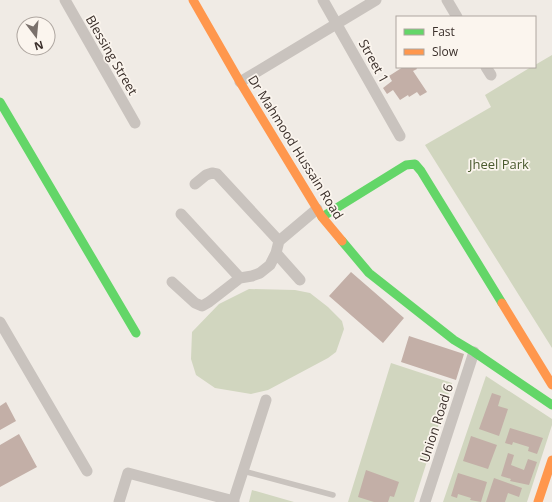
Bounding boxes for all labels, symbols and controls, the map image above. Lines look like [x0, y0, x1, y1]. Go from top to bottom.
street label: Blessing Street [82, 12, 142, 99]
north arrow [16, 16, 56, 56]
legend [396, 16, 536, 68]
text: Fast [432, 23, 455, 40]
street label: Street 1 [355, 36, 393, 86]
text: N [33, 38, 45, 55]
text: Slow [432, 43, 459, 60]
street label: Dr Mahmood Hussain Road [244, 71, 348, 223]
park label: Jheel Park [467, 155, 529, 173]
street label: Union Road 6 [415, 381, 457, 465]

